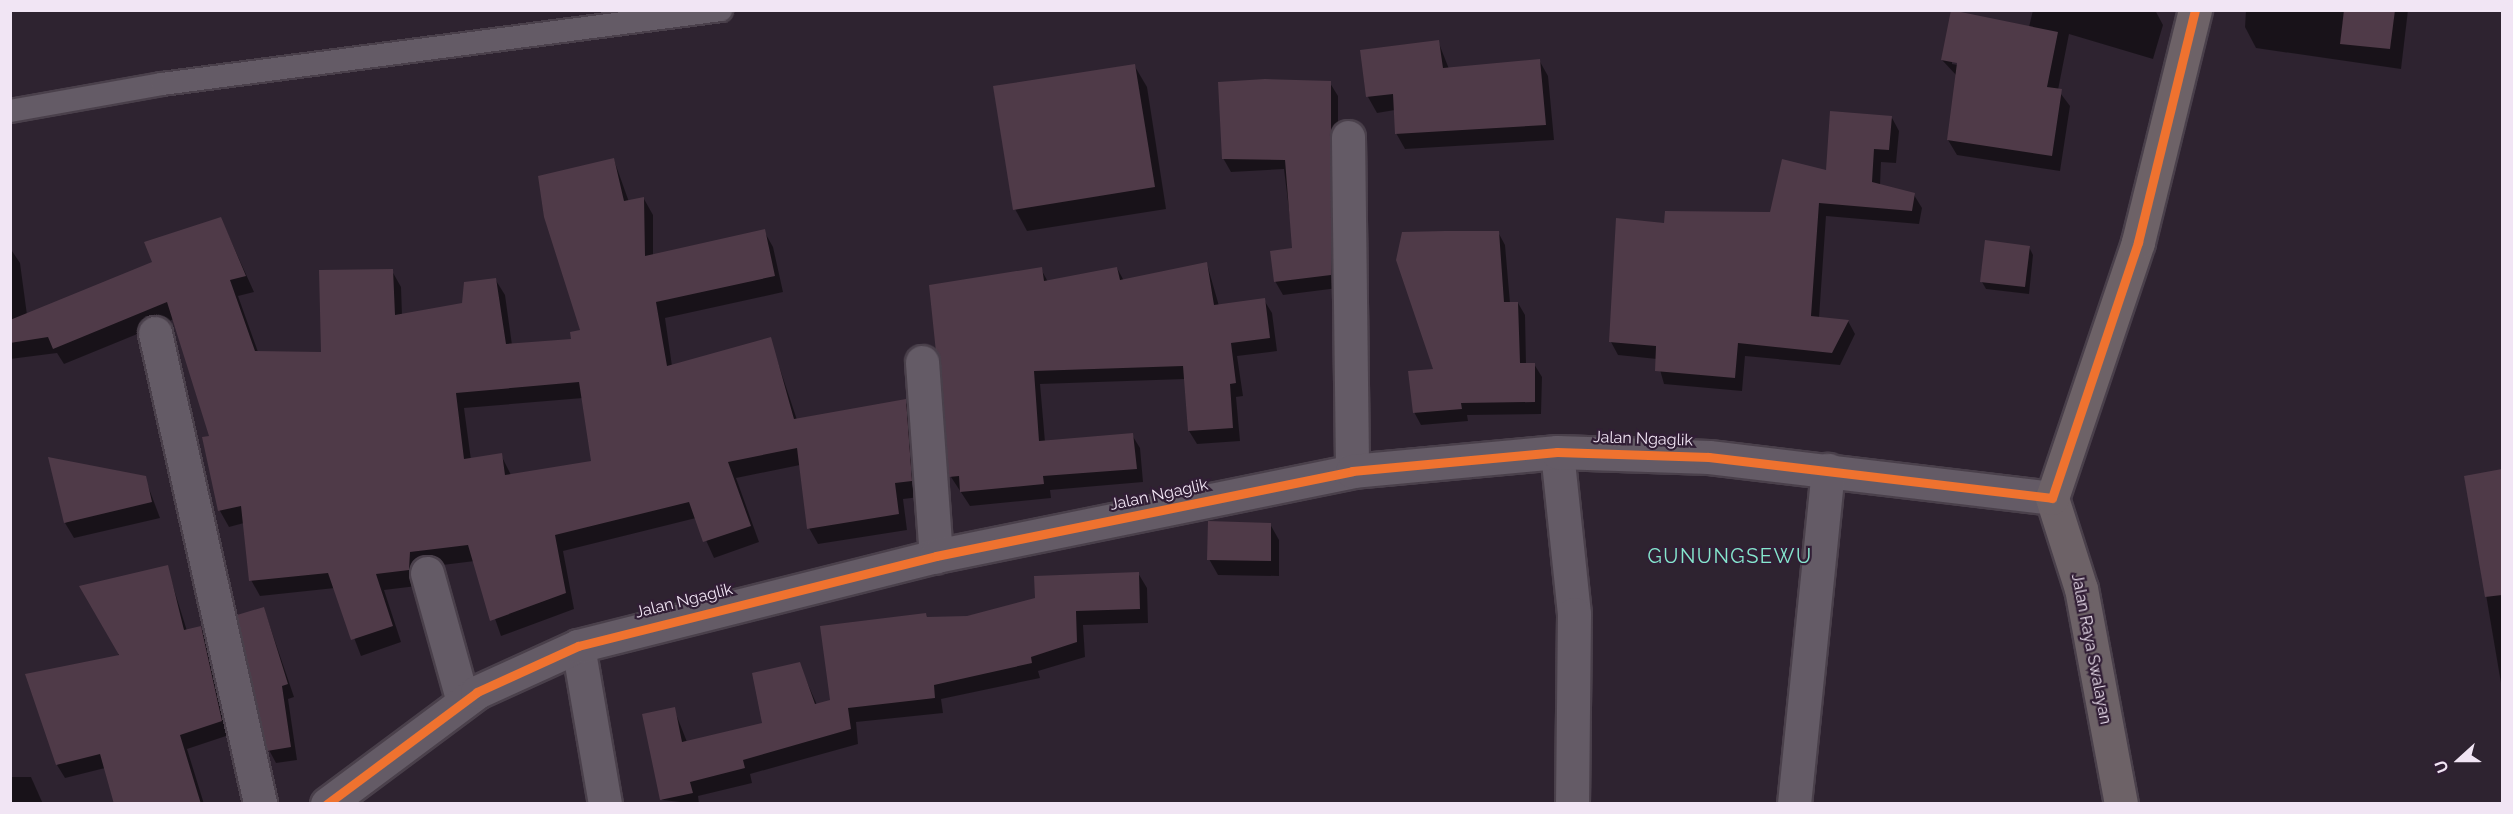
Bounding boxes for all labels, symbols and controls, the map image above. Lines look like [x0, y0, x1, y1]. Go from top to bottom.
street label: Jalan Ngaglik [1593, 428, 1693, 450]
street label: Jalan Ngaglik [1108, 475, 1210, 515]
district label: GUNUNGSEWU [1647, 544, 1813, 568]
street label: Jalan Raya Swalayan [2067, 572, 2115, 726]
street label: Jalan Ngaglik [633, 580, 735, 622]
north arrow [2429, 730, 2489, 790]
text: U [2431, 758, 2453, 776]

